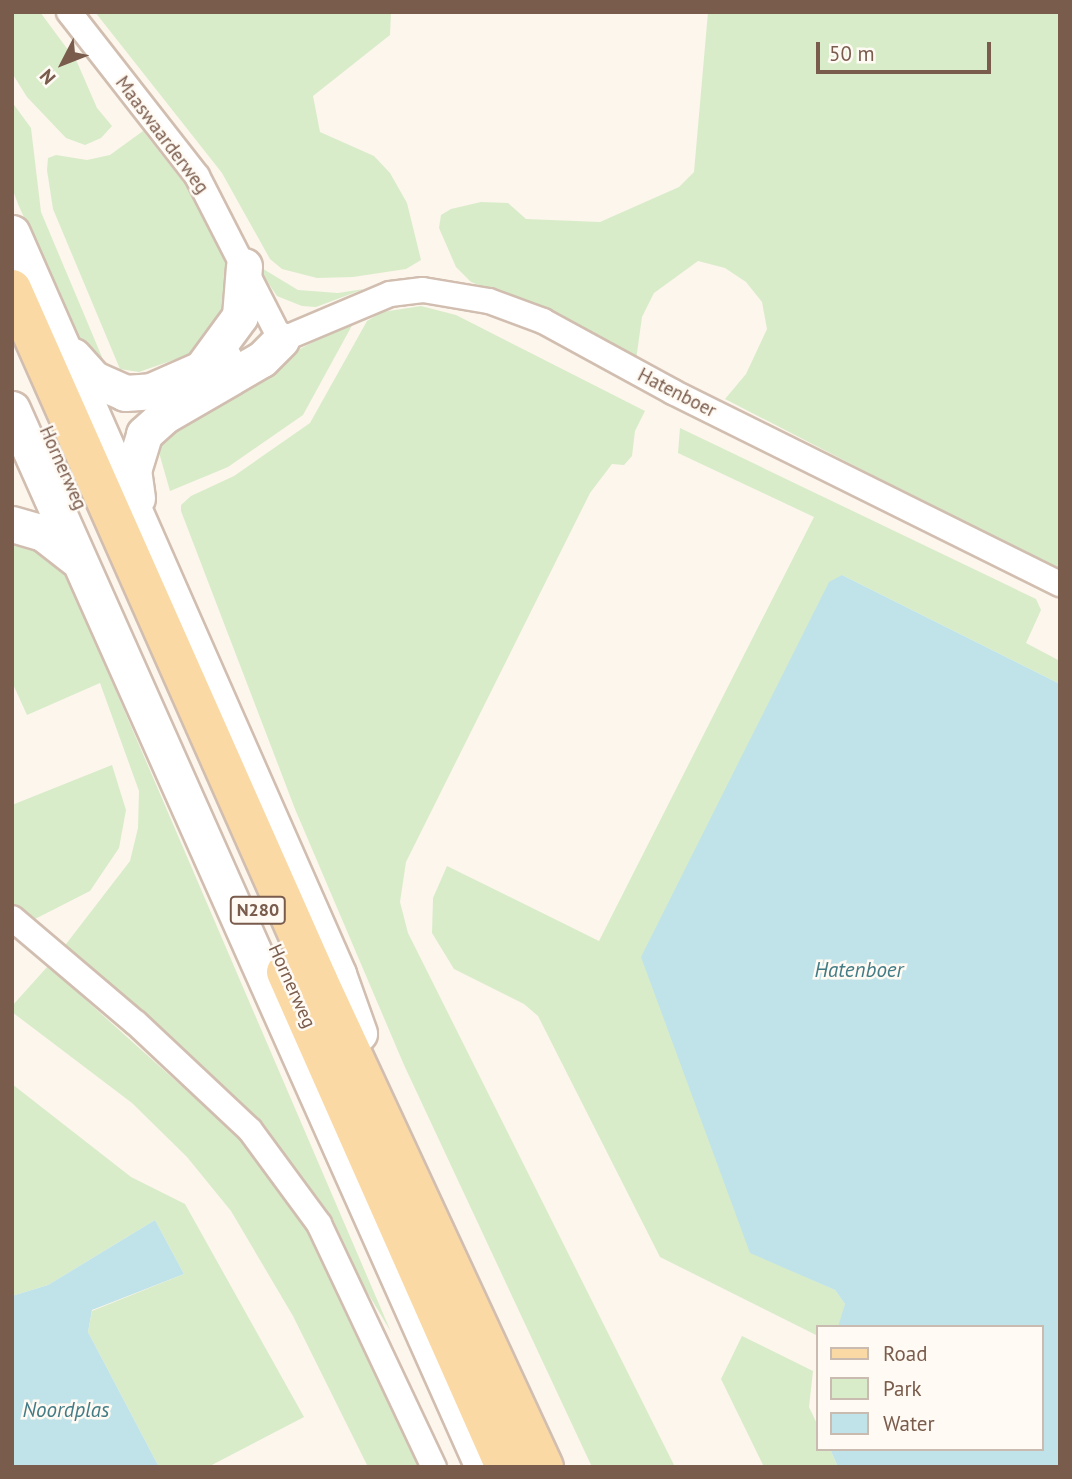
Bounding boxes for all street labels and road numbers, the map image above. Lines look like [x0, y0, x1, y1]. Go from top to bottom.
street label: Maaswaarderweg [111, 72, 213, 198]
street label: Hatenboer [634, 364, 720, 422]
street label: Hornerweg [34, 423, 92, 513]
road number: N280 [228, 896, 288, 925]
street label: Hornerweg [263, 941, 321, 1031]

